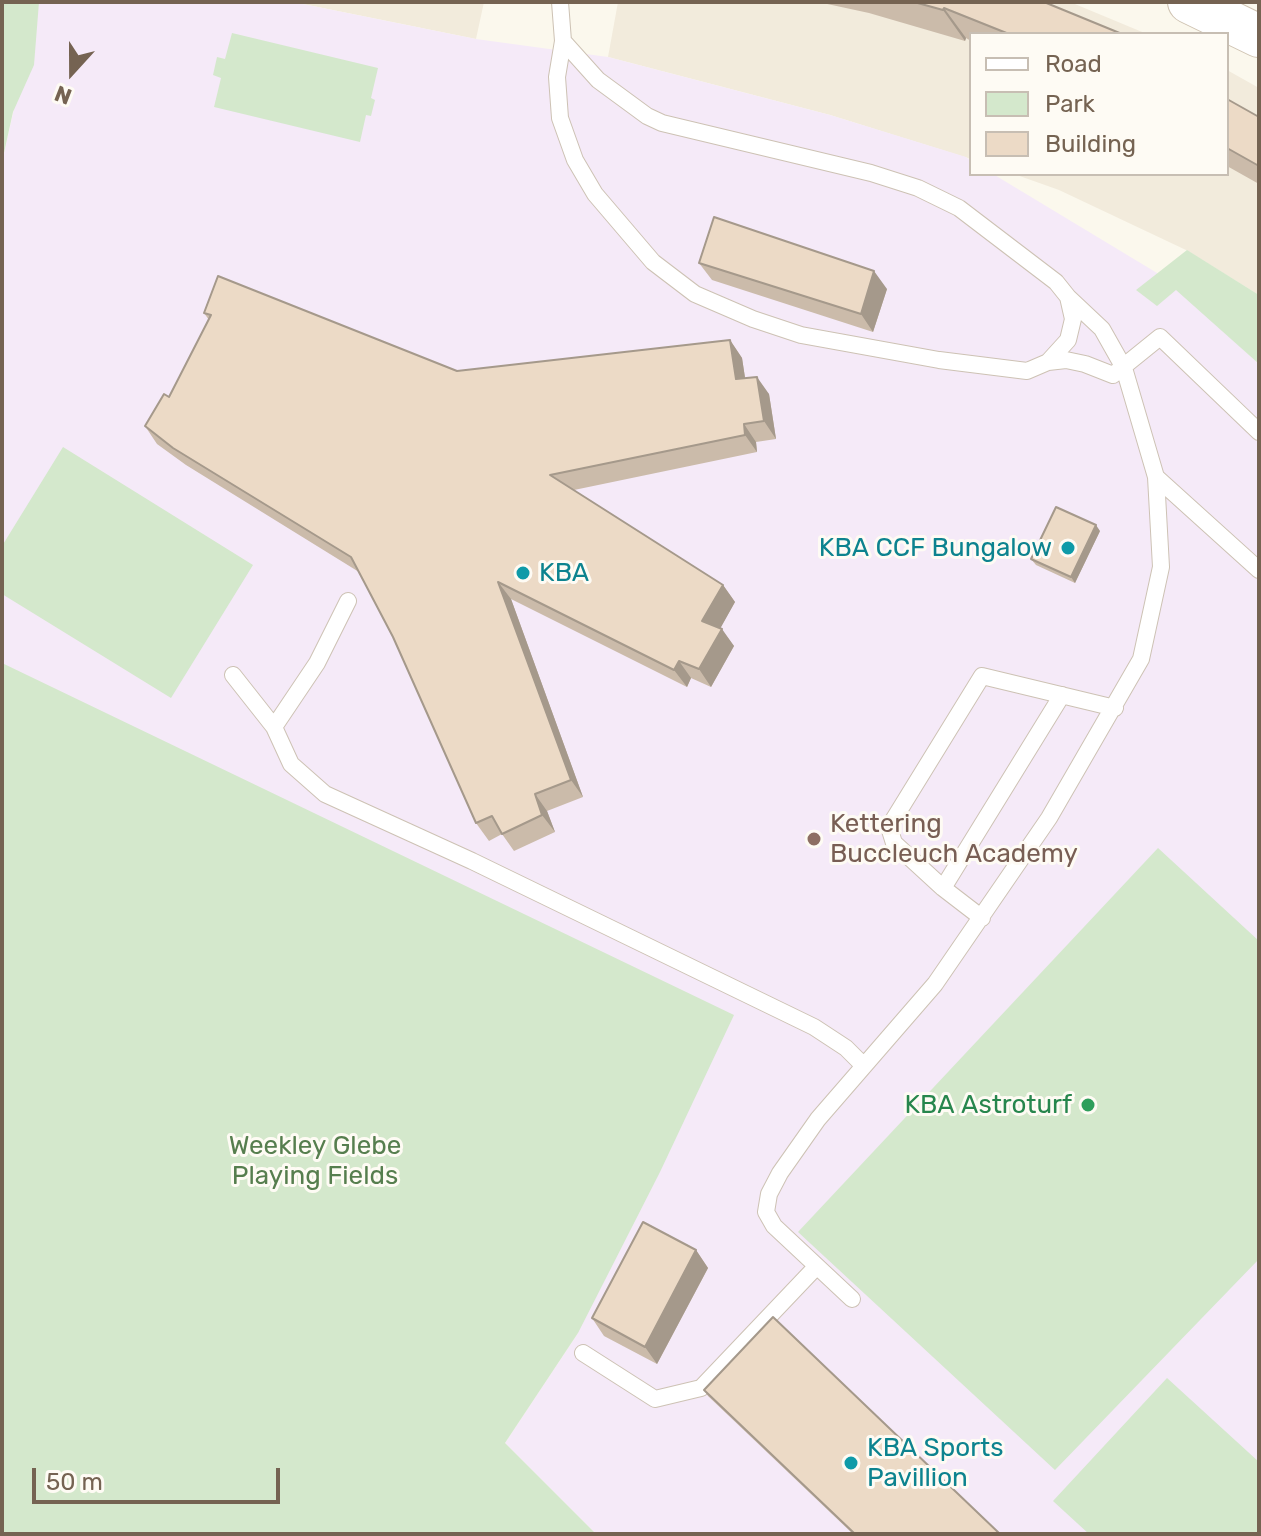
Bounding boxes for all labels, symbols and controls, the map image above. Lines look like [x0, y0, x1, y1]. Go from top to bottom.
north arrow [32, 32, 112, 112]
legend [969, 32, 1229, 176]
text: Road [1045, 50, 1102, 78]
text: N [51, 79, 75, 110]
text: Park [1045, 90, 1095, 118]
text: Building [1045, 130, 1136, 158]
place label: KBA CCF Bungalow [819, 532, 1052, 564]
marker: KBA CCF Bungalow [1059, 539, 1077, 557]
place label: KBA [539, 557, 589, 589]
marker: KBA [514, 564, 532, 582]
place label: Kettering Buccleuch Academy [830, 808, 1078, 870]
marker: Kettering Buccleuch Academy [805, 830, 823, 848]
place label: KBA Astroturf [904, 1089, 1072, 1121]
marker: KBA Astroturf [1079, 1096, 1097, 1114]
park label: Weekley Glebe Playing Fields [229, 1130, 401, 1192]
place label: KBA Sports Pavillion [867, 1432, 1003, 1494]
scale bar [36, 1452, 284, 1502]
marker: KBA Sports Pavillion [842, 1454, 860, 1472]
text: 50 m [46, 1468, 103, 1496]

